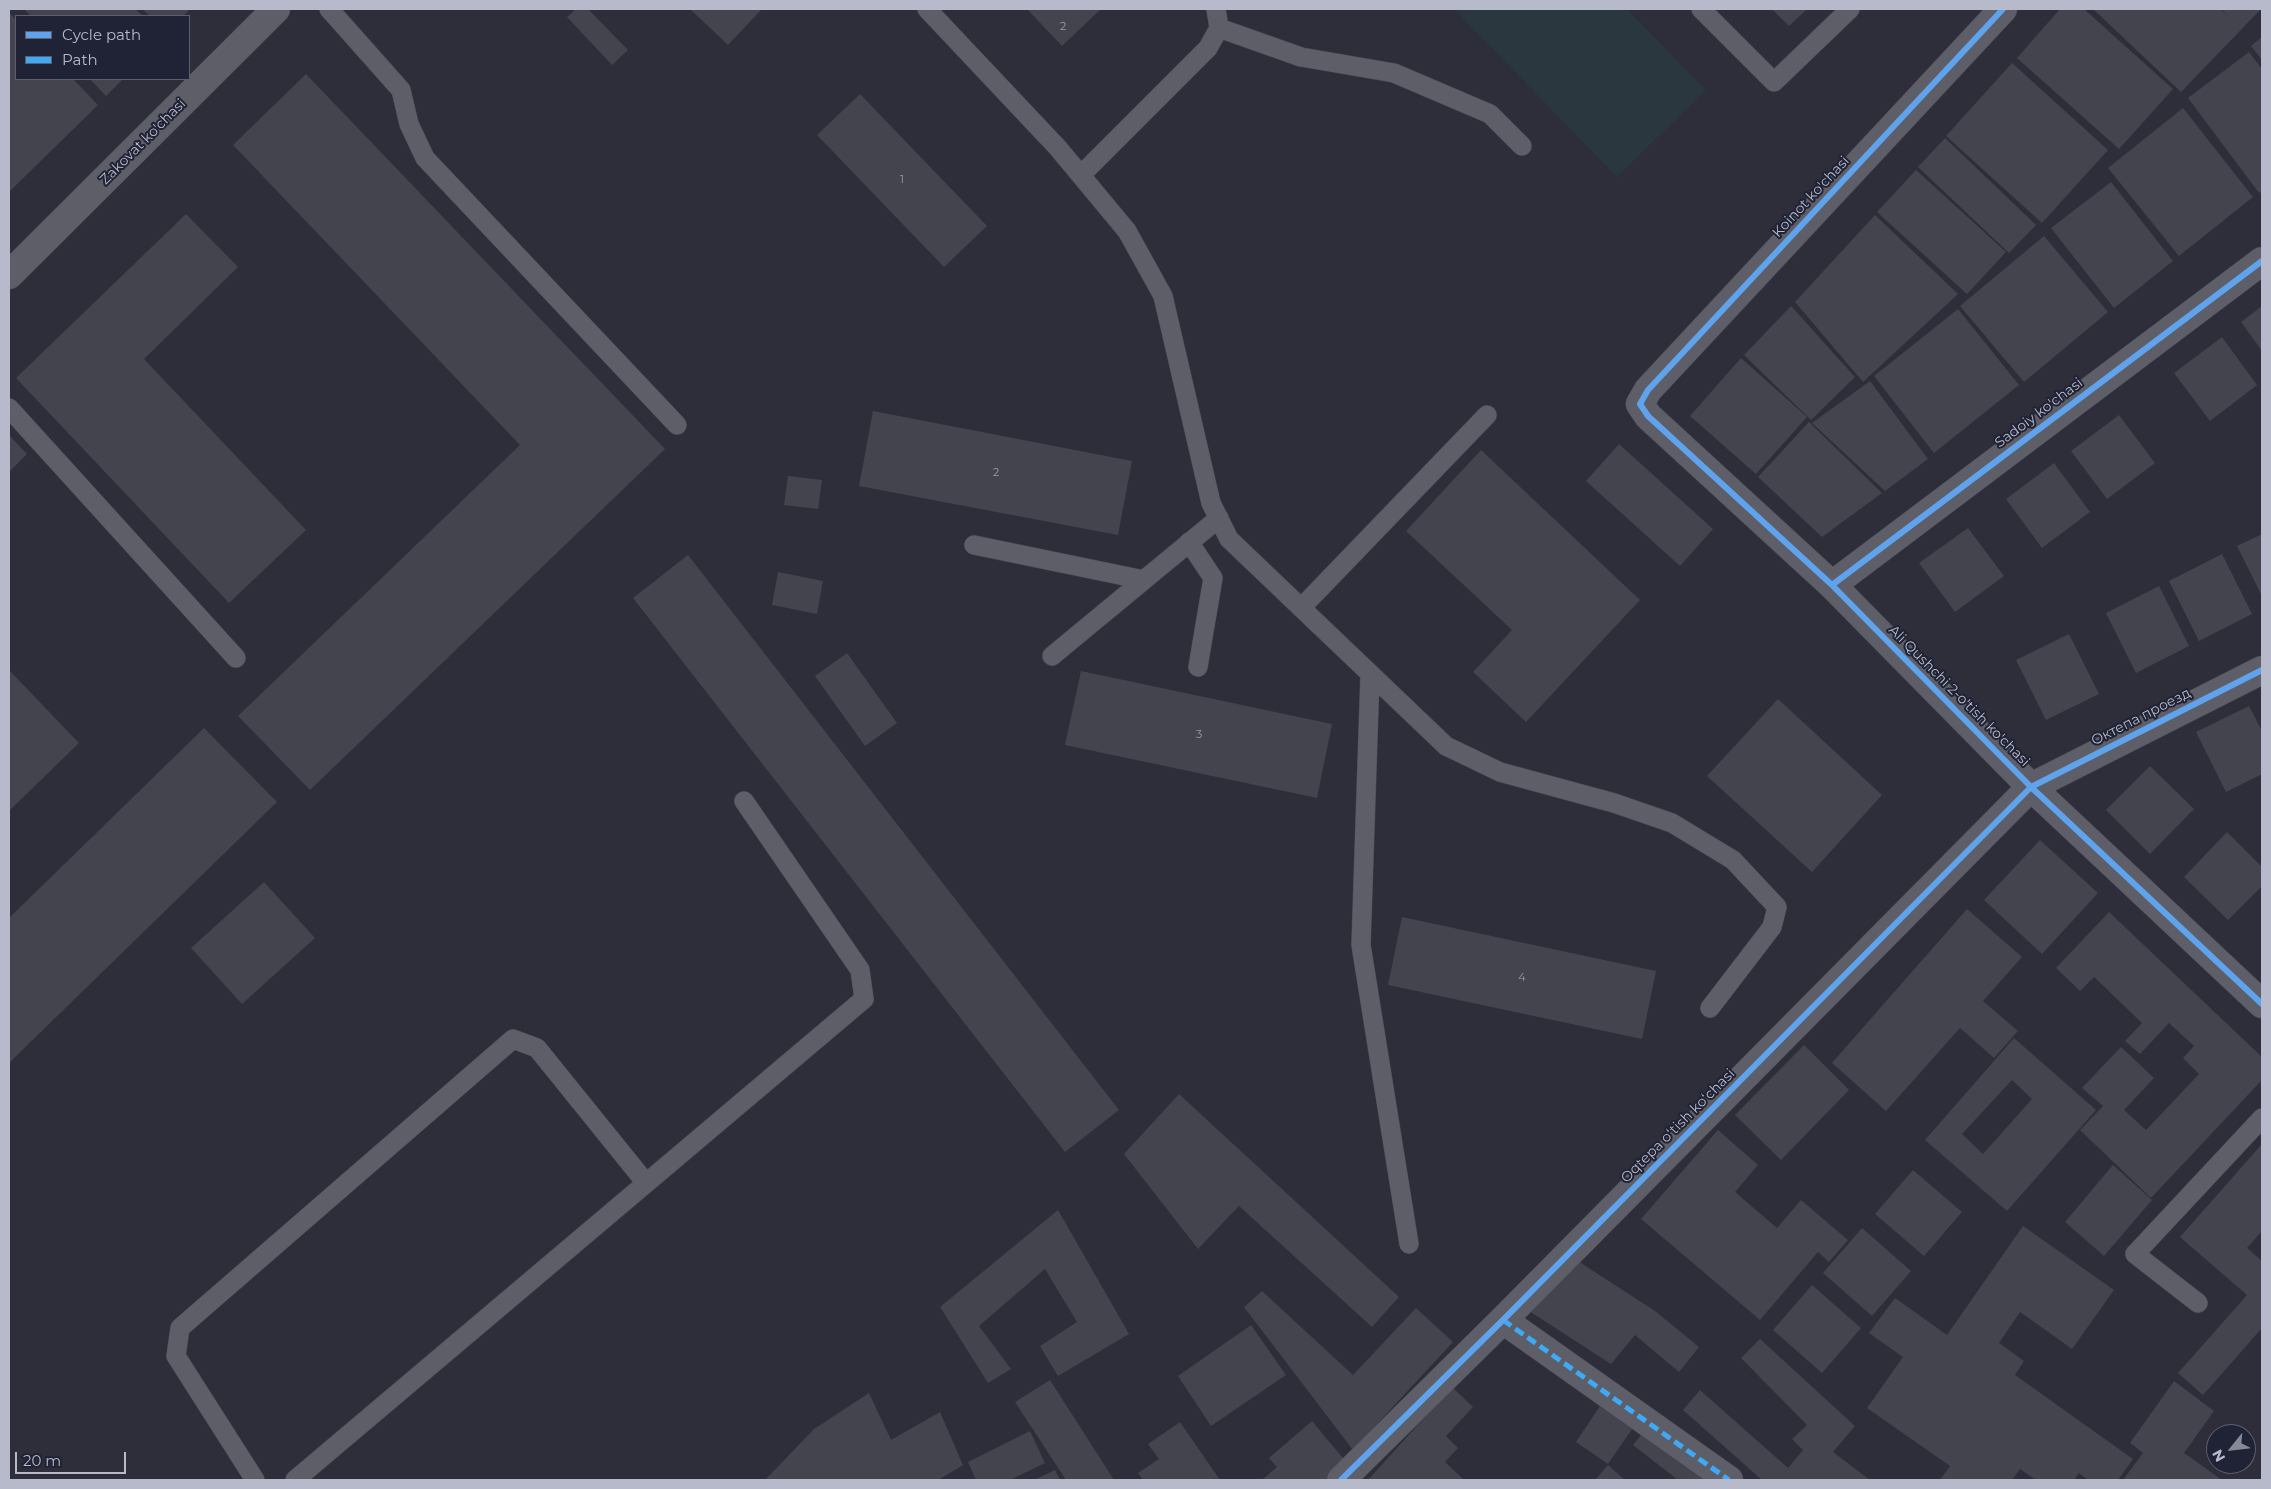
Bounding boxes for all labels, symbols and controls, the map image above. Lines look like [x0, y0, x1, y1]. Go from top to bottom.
legend [15, 15, 190, 80]
house number: 2 [1060, 20, 1066, 34]
text: Cycle path [62, 25, 141, 44]
text: Path [62, 50, 98, 69]
street label: Zakovat ko'chasi [97, 96, 189, 188]
street label: Koinot ko'chasi [1769, 153, 1853, 241]
house number: 1 [900, 173, 904, 187]
street label: Sadoiy ko'chasi [1992, 375, 2086, 451]
house number: 2 [993, 466, 999, 480]
street label: Ali Qushchi 2-o'tish ko'chasi [1885, 622, 2033, 770]
street label: Октепа проезд [2088, 685, 2194, 749]
house number: 3 [1196, 728, 1202, 742]
house number: 4 [1518, 971, 1526, 985]
street label: Oqtepa oʻtish koʻchasi [1618, 1066, 1738, 1186]
north arrow [2206, 1424, 2256, 1474]
scale bar [18, 1442, 129, 1474]
text: N [2208, 1446, 2229, 1465]
text: 20 m [23, 1451, 61, 1470]

